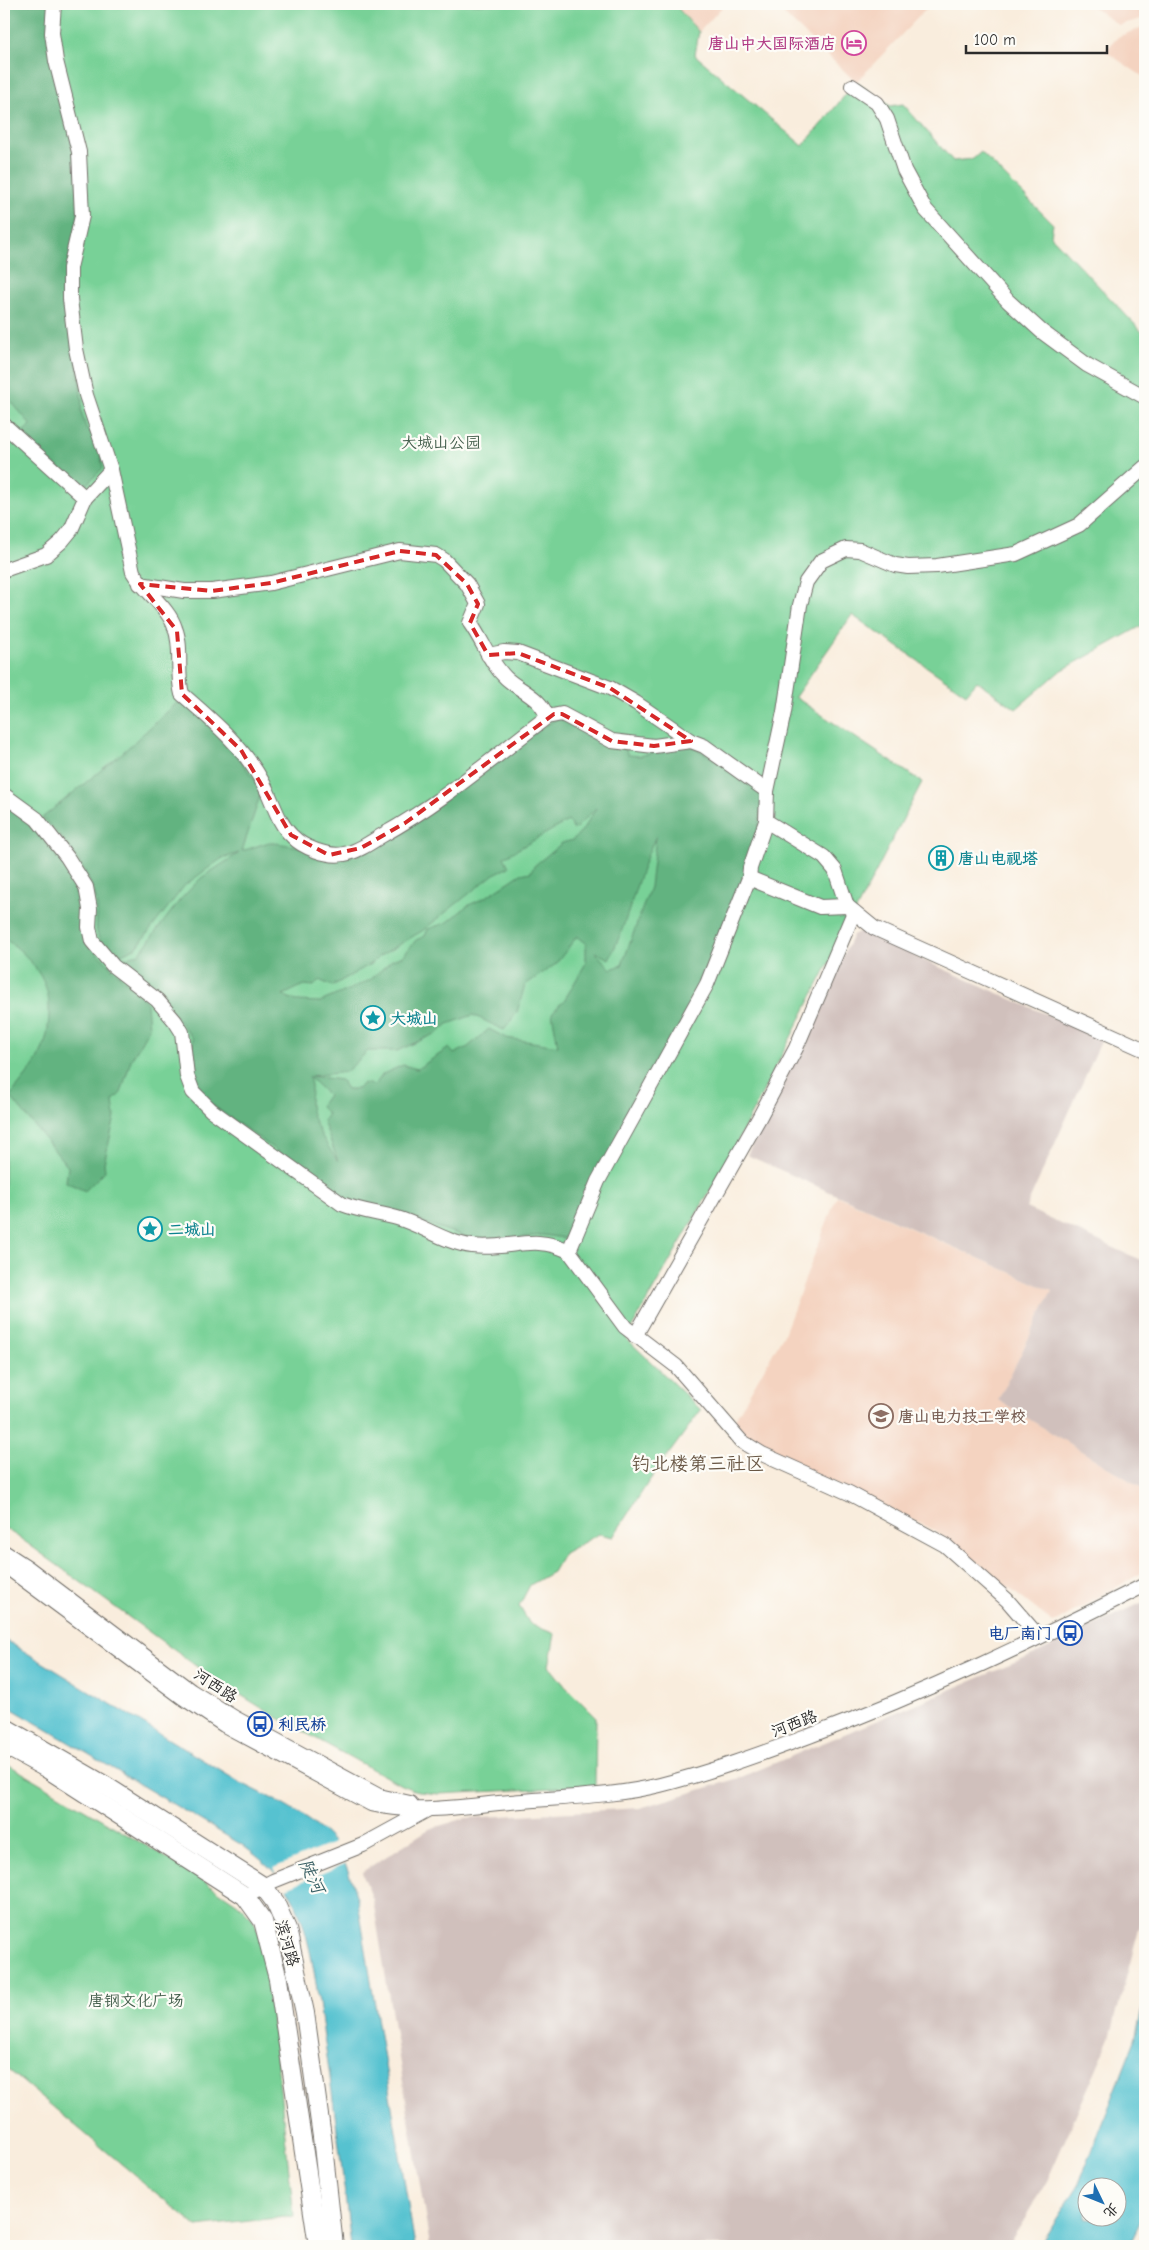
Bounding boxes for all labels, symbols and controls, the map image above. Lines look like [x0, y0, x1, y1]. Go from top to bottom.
scale bar [966, 22, 1108, 54]
hotel icon: 唐山中大国际酒店 [841, 30, 867, 56]
text: 100 m [974, 31, 1016, 49]
place label: 唐山中大国际酒店 [708, 35, 836, 53]
park label: 大城山公园 [401, 434, 481, 452]
building icon: 唐山电视塔 [928, 845, 954, 871]
place label: 唐山电视塔 [958, 850, 1038, 868]
place icon: 大城山 [360, 1005, 386, 1031]
place label: 大城山 [390, 1010, 438, 1028]
place icon: 二城山 [137, 1216, 163, 1242]
place label: 二城山 [168, 1221, 216, 1239]
school or university icon: 唐山电力技工学校 [868, 1403, 894, 1429]
place label: 唐山电力技工学校 [898, 1408, 1026, 1426]
district label: 钓北楼第三社区 [631, 1453, 765, 1475]
bus stop icon: 电厂南门 [1057, 1620, 1083, 1646]
place label: 电厂南门 [988, 1625, 1052, 1643]
street label: 河西路 [190, 1665, 240, 1706]
street label: 河西路 [769, 1707, 820, 1741]
bus stop icon: 利民桥 [247, 1711, 273, 1737]
place label: 利民桥 [278, 1716, 326, 1734]
water label: 陡河 [294, 1855, 330, 1900]
street label: 滨河路 [272, 1918, 302, 1969]
park label: 唐钢文化广场 [88, 1992, 184, 2010]
north arrow [1076, 2178, 1126, 2228]
text: 北 [1100, 2200, 1122, 2221]

